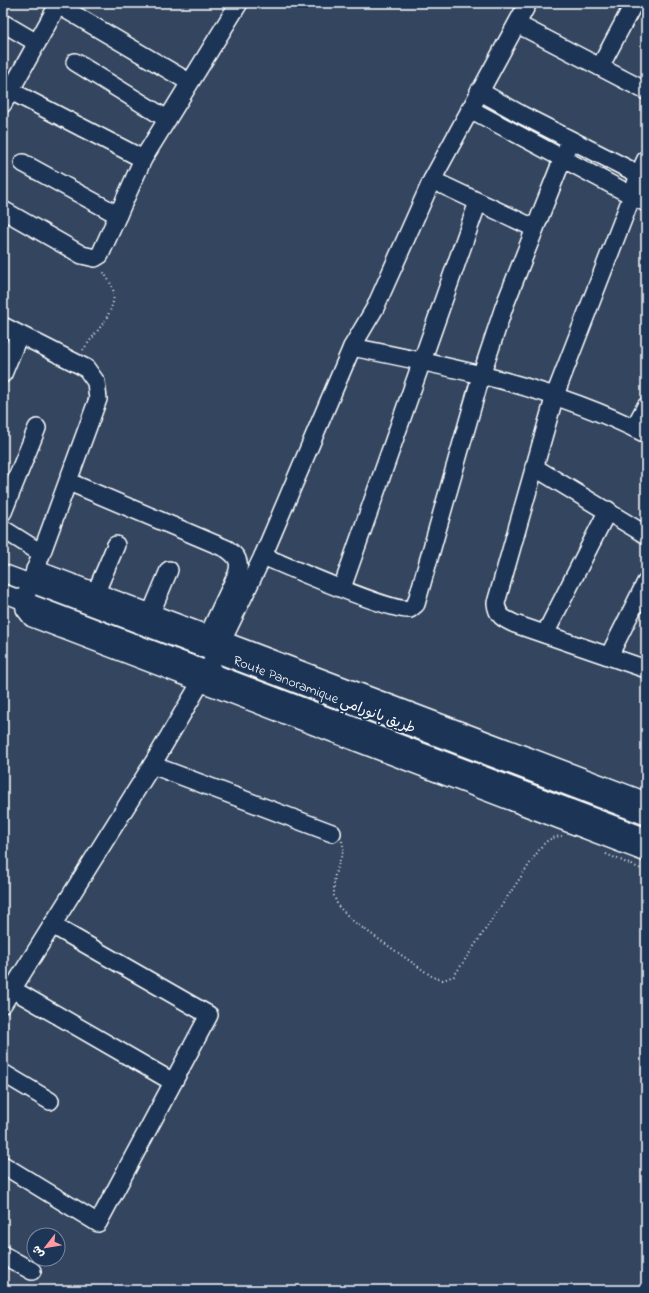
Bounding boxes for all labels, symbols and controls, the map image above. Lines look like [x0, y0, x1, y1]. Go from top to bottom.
street label: Route Panoramique طريق بانورامي [229, 650, 418, 740]
north arrow [26, 1227, 66, 1267]
text: ش [28, 1242, 48, 1261]

